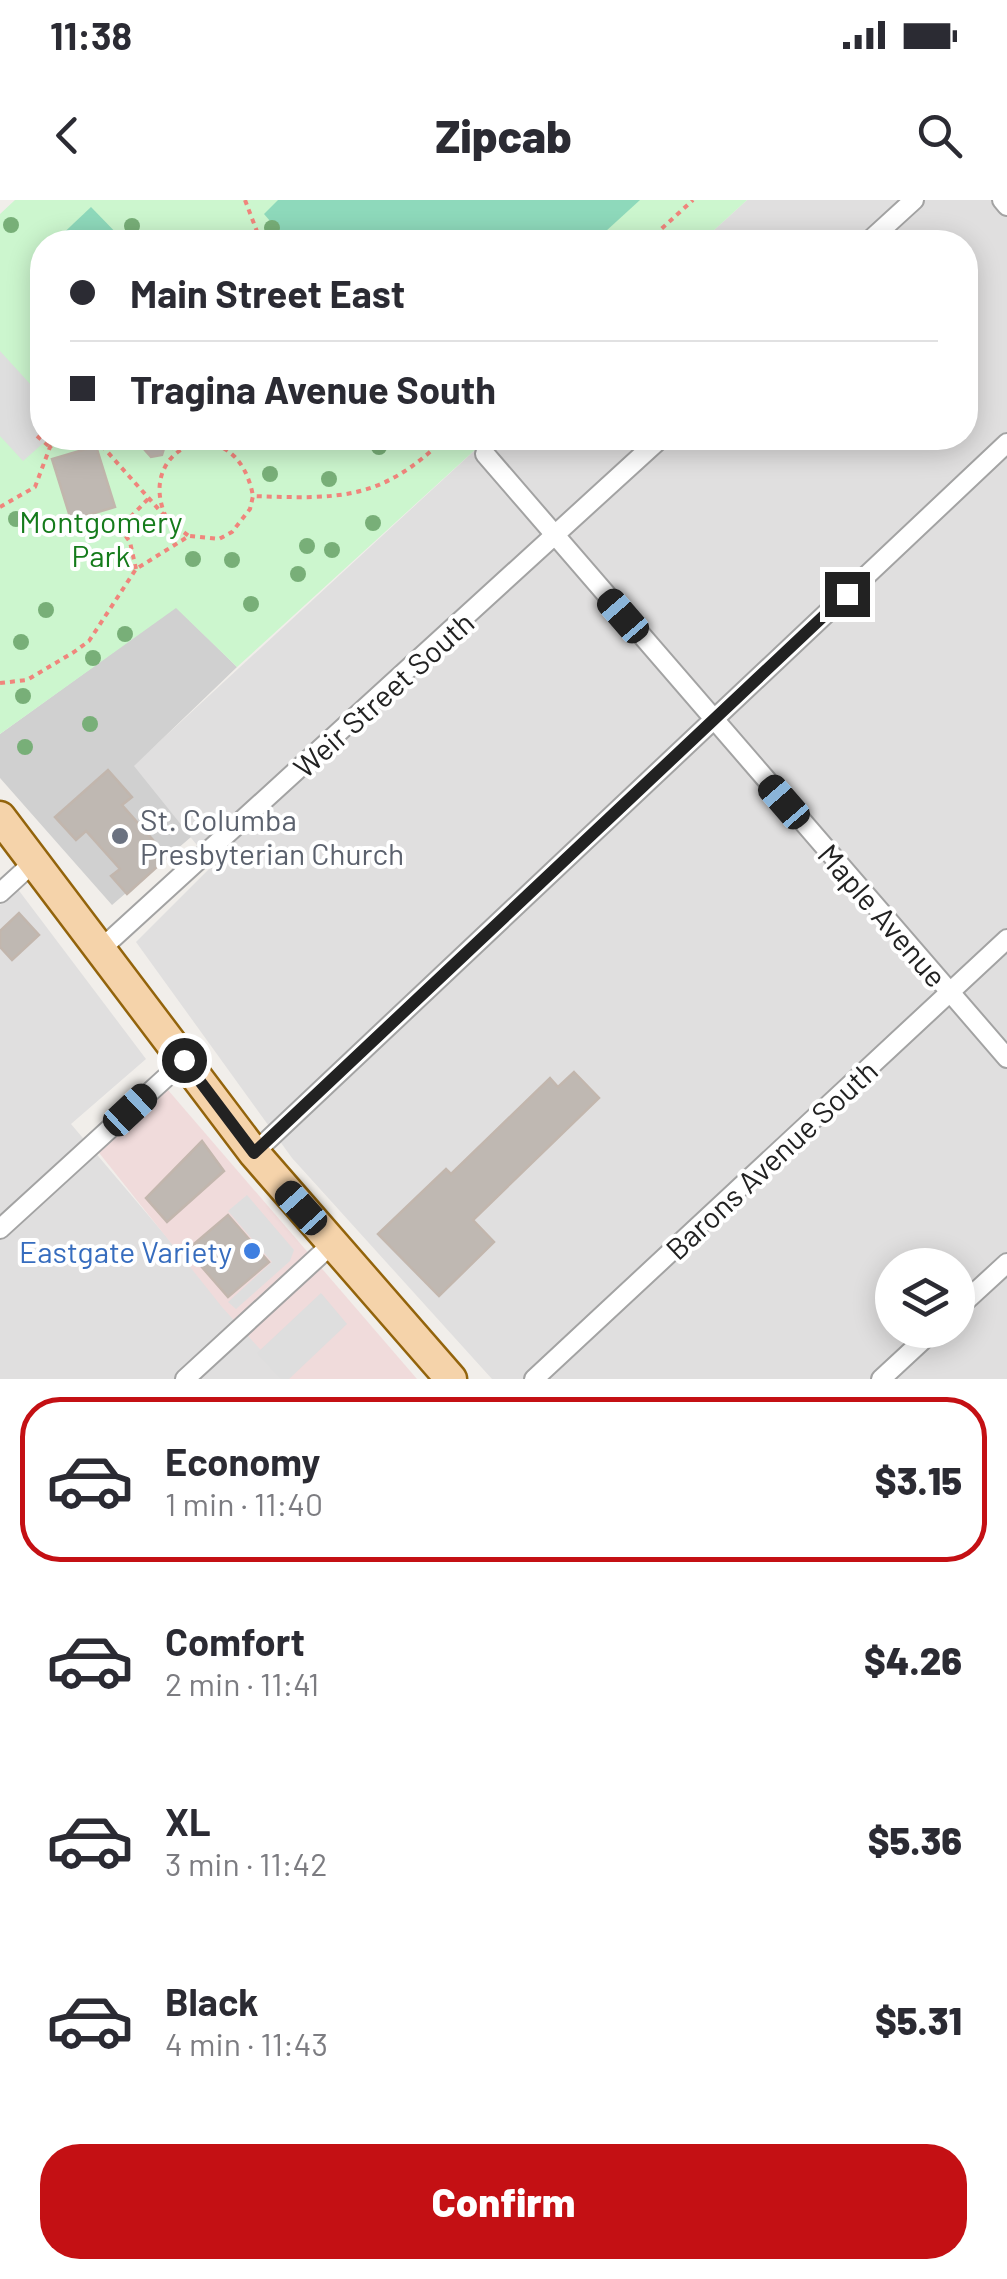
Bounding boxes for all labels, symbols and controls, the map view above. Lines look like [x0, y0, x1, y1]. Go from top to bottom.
text: 11:38 [50, 12, 132, 58]
icon: back [40, 108, 95, 163]
text: Zipcab [435, 108, 572, 162]
icon: search [912, 108, 967, 163]
text: Main Street East [130, 270, 405, 316]
text: Tragina Avenue South [130, 366, 496, 412]
park label: Montgomery Park [19, 503, 183, 573]
route end [825, 572, 870, 617]
car [592, 584, 654, 648]
street label: Weir Street South [285, 604, 481, 784]
car [753, 770, 815, 834]
place label: St. Columba Presbyterian Church [140, 801, 404, 871]
marker: St. Columba Presbyterian Church [109, 825, 131, 847]
street label: Maple Avenue [811, 836, 955, 994]
route start [162, 1038, 207, 1083]
street label: Barons Avenue South [658, 1052, 884, 1266]
car [98, 1079, 162, 1141]
car [270, 1176, 332, 1240]
place label: Eastgate Variety [19, 1233, 232, 1269]
marker: Eastgate Variety [241, 1240, 263, 1262]
map controls [875, 1248, 975, 1348]
button: layers [875, 1248, 975, 1348]
icon: car [45, 1435, 135, 1525]
text: Economy [165, 1438, 320, 1484]
text: $3.15 [875, 1457, 962, 1503]
text: 1 min · 11:40 [165, 1484, 323, 1522]
icon: car [45, 1615, 135, 1705]
text: Comfort [165, 1618, 305, 1664]
text: $4.26 [864, 1637, 962, 1683]
text: 2 min · 11:41 [165, 1664, 319, 1702]
icon: car [45, 1795, 135, 1885]
text: XL [165, 1798, 211, 1844]
text: $5.36 [868, 1817, 962, 1863]
text: 3 min · 11:42 [165, 1844, 327, 1882]
icon: car [45, 1975, 135, 2065]
text: Black [165, 1978, 259, 2024]
text: $5.31 [875, 1997, 962, 2043]
text: 4 min · 11:43 [165, 2024, 328, 2062]
button: Confirm [40, 2144, 967, 2259]

